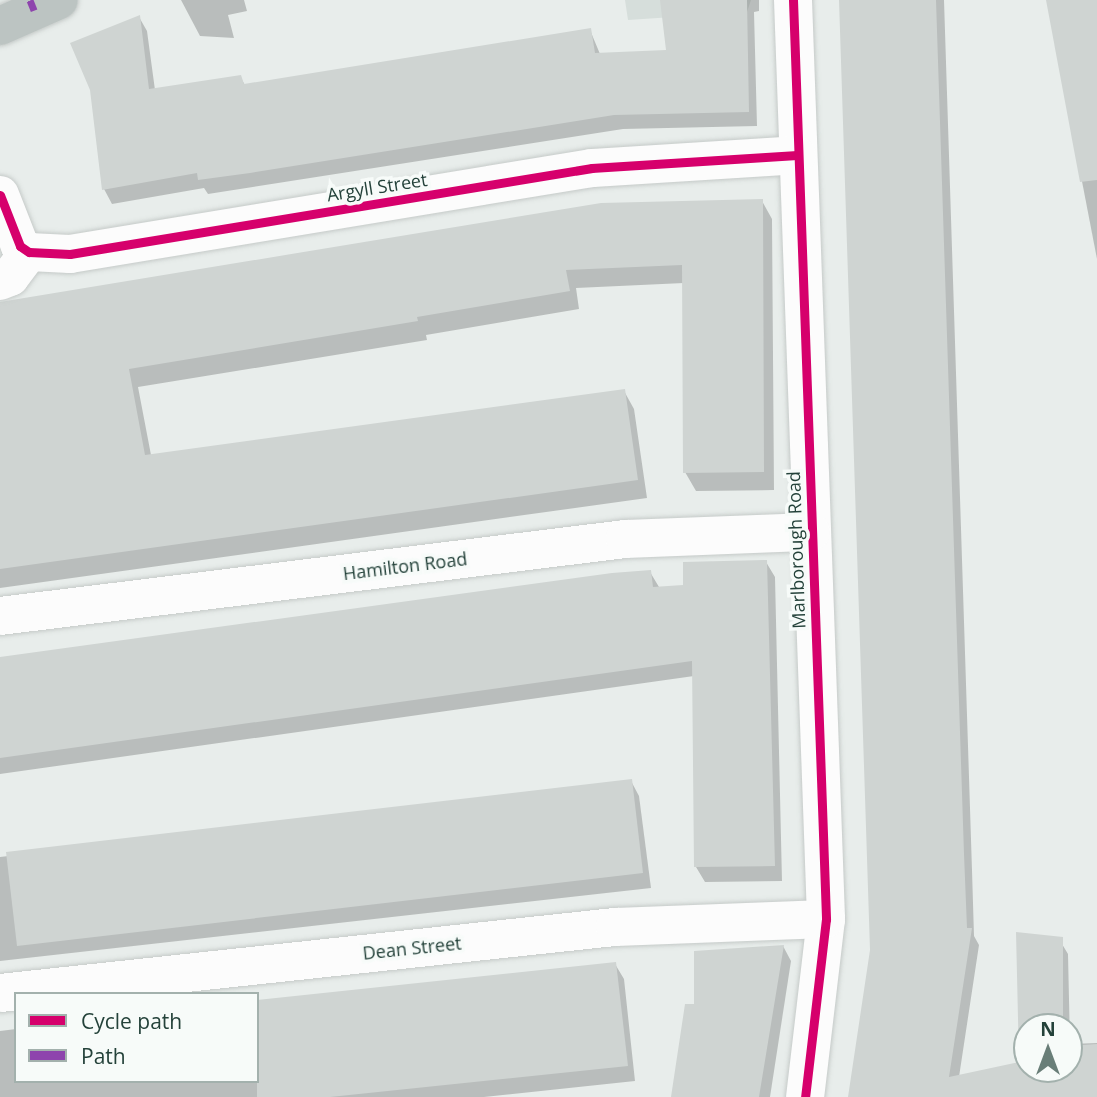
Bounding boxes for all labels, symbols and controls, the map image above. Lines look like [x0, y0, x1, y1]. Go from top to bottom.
street label: Argyll Street [325, 168, 429, 206]
street label: Marlborough Road [782, 471, 810, 629]
street label: Hamilton Road [342, 548, 468, 584]
street label: Dean Street [362, 932, 462, 964]
legend [14, 992, 259, 1083]
text: Cycle path [81, 1007, 182, 1035]
north arrow [1013, 1013, 1083, 1083]
text: N [1040, 1016, 1056, 1042]
text: Path [81, 1042, 126, 1070]

